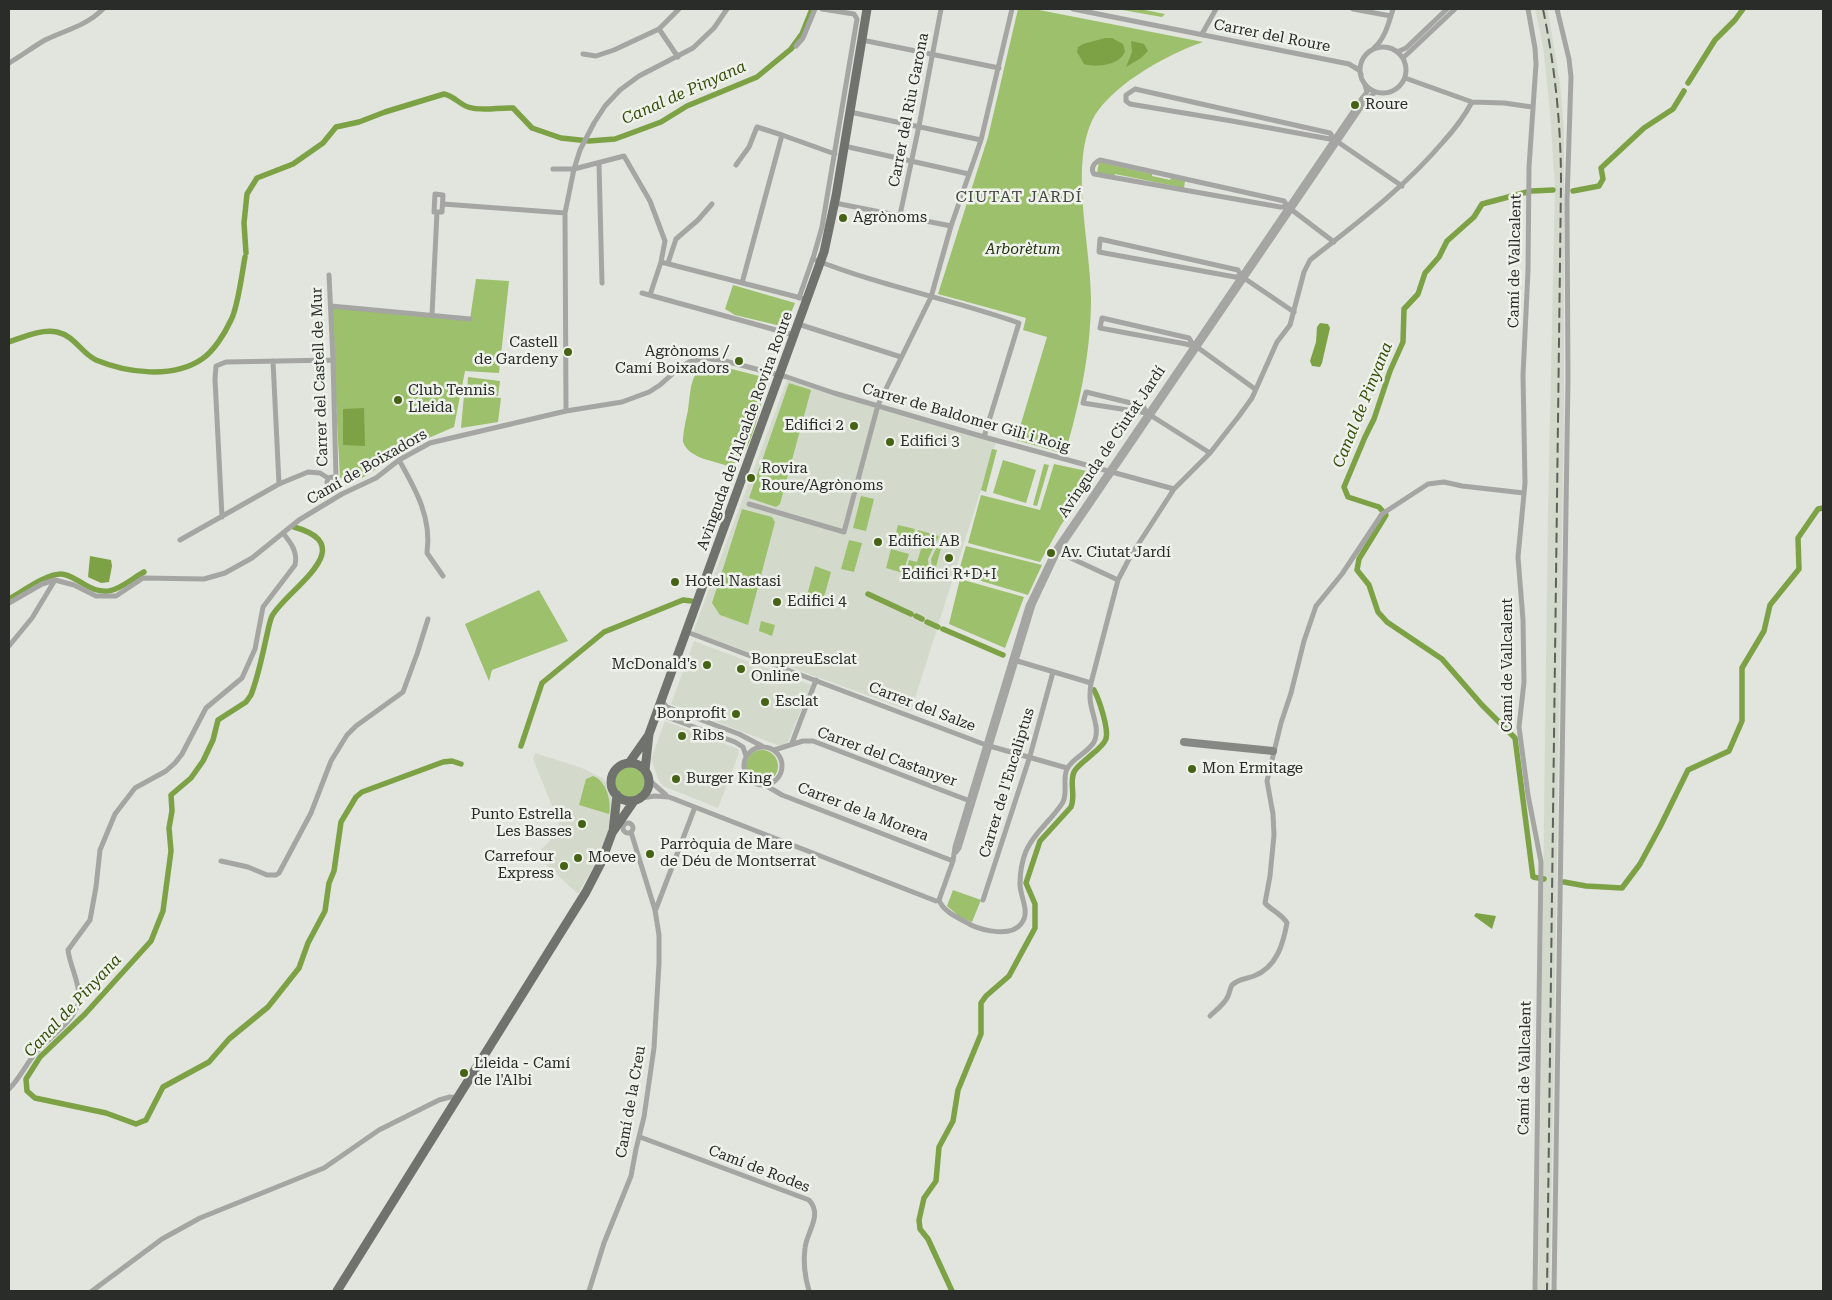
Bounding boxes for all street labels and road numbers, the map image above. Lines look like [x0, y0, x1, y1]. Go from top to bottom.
street label: Carrer del Roure [1212, 16, 1332, 56]
street label: Carrer del Riu Garona [885, 31, 933, 189]
street label: Camí de Vallcalent [1505, 194, 1525, 328]
street label: Carrer del Castell de Mur [308, 287, 332, 467]
street label: Avinguda de l'Alcalde Rovira Roure [693, 309, 797, 553]
street label: Avinguda de Ciutat Jardí [1055, 363, 1169, 521]
street label: Carrer de Baldomer Gili i Roig [860, 380, 1072, 456]
street label: Camí de Boixadors [304, 425, 430, 509]
street label: Camí de Vallcalent [1499, 598, 1517, 732]
street label: Carrer del Salze [866, 678, 978, 736]
street label: Carrer de l'Eucaliptus [976, 706, 1038, 860]
street label: Carrer del Castanyer [815, 723, 959, 791]
street label: Carrer de la Morera [795, 779, 931, 845]
street label: Camí de Vallcalent [1515, 1001, 1535, 1135]
street label: Camí de la Creu [612, 1044, 650, 1160]
street label: Camí de Rodes [706, 1141, 812, 1197]

